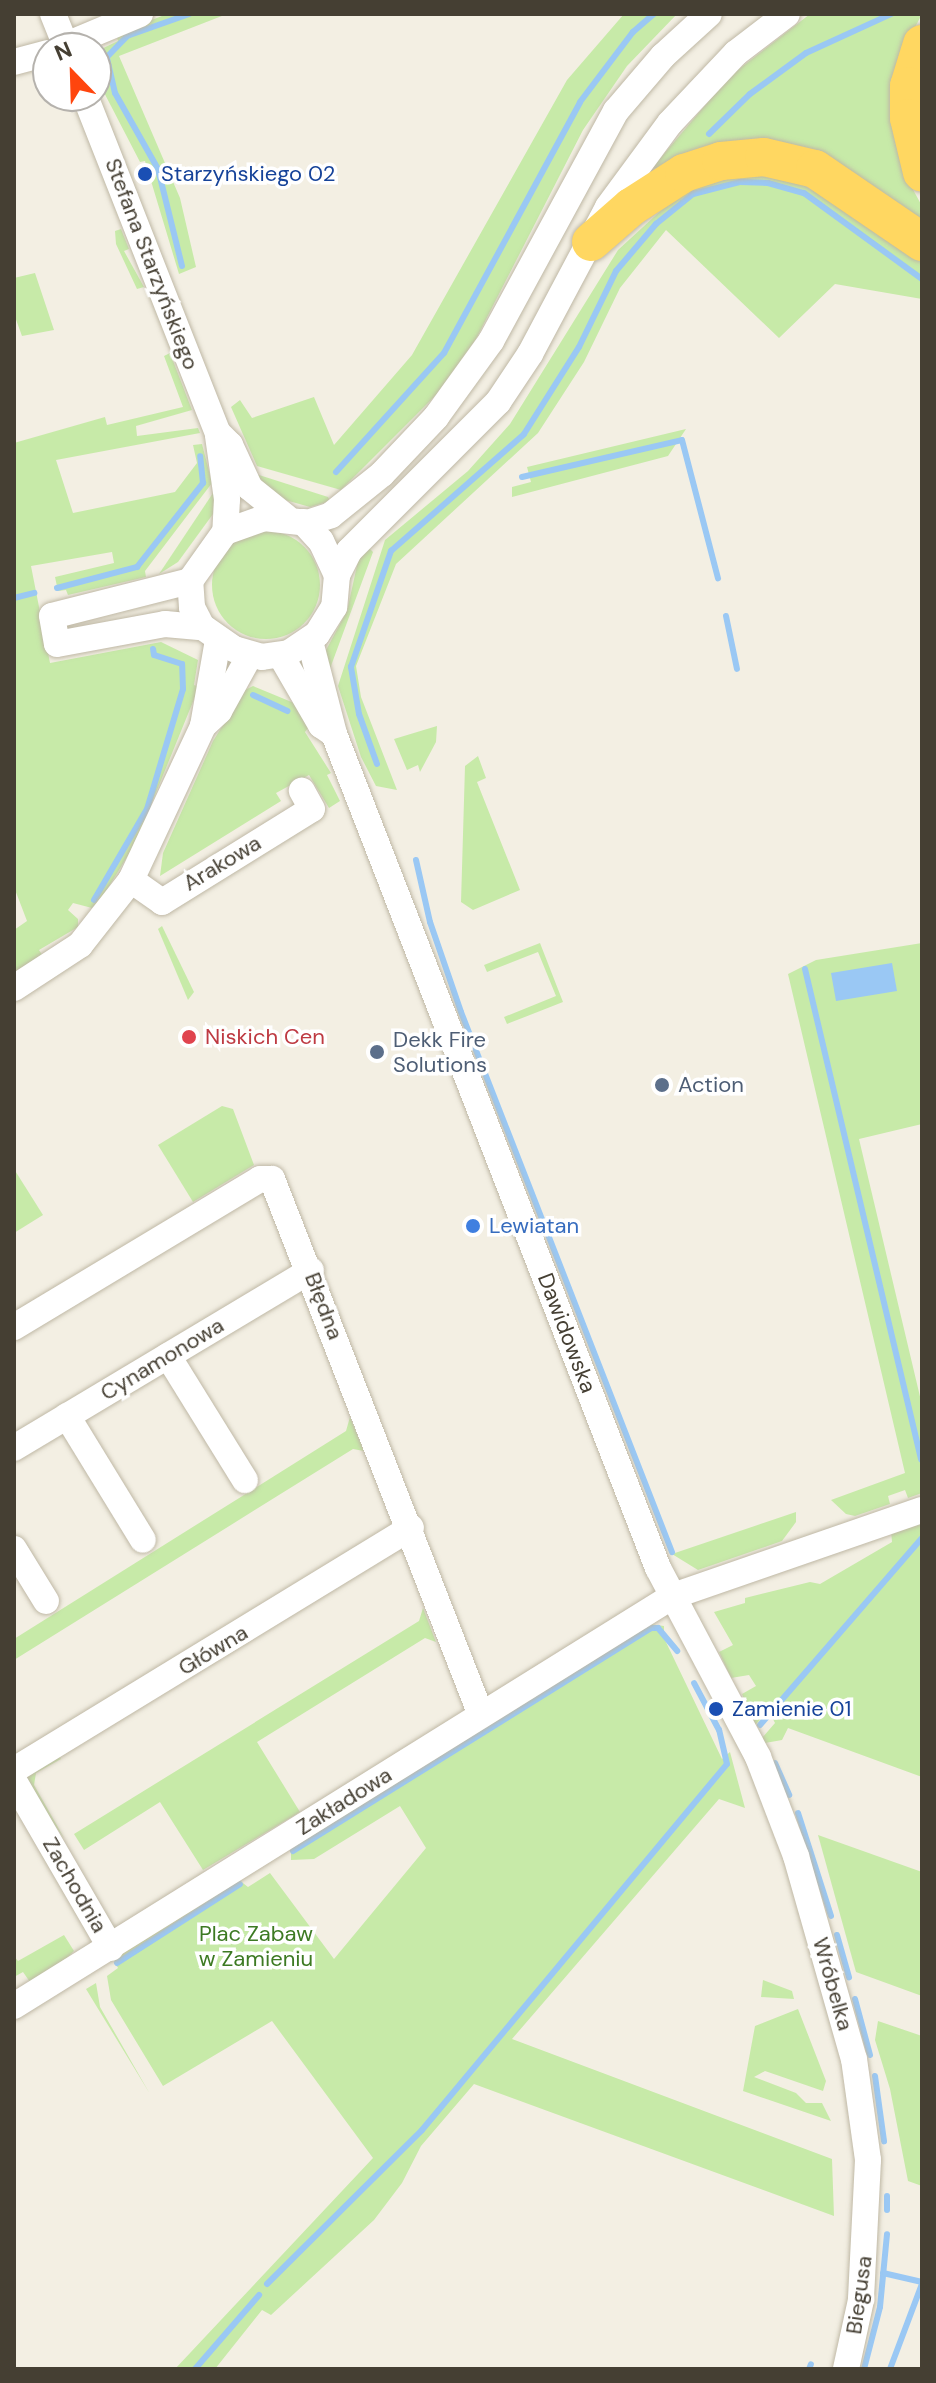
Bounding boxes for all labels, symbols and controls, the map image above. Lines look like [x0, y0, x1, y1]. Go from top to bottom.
north arrow [32, 32, 112, 112]
text: N [50, 35, 76, 68]
street label: Stefana Starzyńskiego [100, 155, 204, 373]
place label: Starzyńskiego 02 [161, 161, 336, 187]
marker: Starzyńskiego 02 [136, 165, 154, 183]
street label: Arakowa [178, 830, 266, 896]
place label: Niskich Cen [205, 1024, 325, 1050]
place label: Dekk Fire Solutions [393, 1026, 487, 1078]
marker: Niskich Cen [180, 1028, 198, 1046]
marker: Dekk Fire Solutions [368, 1043, 386, 1061]
place label: Action [678, 1072, 744, 1098]
marker: Action [653, 1076, 671, 1094]
place label: Lewiatan [489, 1213, 579, 1239]
marker: Lewiatan [464, 1217, 482, 1235]
street label: Błędna [299, 1269, 349, 1343]
street label: Dawidowska [532, 1269, 602, 1397]
street label: Cynamonowa [96, 1312, 228, 1406]
street label: Główna [174, 1619, 252, 1681]
place label: Zamienie 01 [732, 1696, 851, 1722]
marker: Zamienie 01 [707, 1700, 725, 1718]
street label: Zakładowa [292, 1761, 396, 1841]
street label: Zachodnia [37, 1833, 113, 1937]
park label: Plac Zabaw w Zamieniu [199, 1920, 313, 1972]
street label: Wróbelka [807, 1934, 859, 2034]
street label: Biegusa [840, 2254, 878, 2336]

